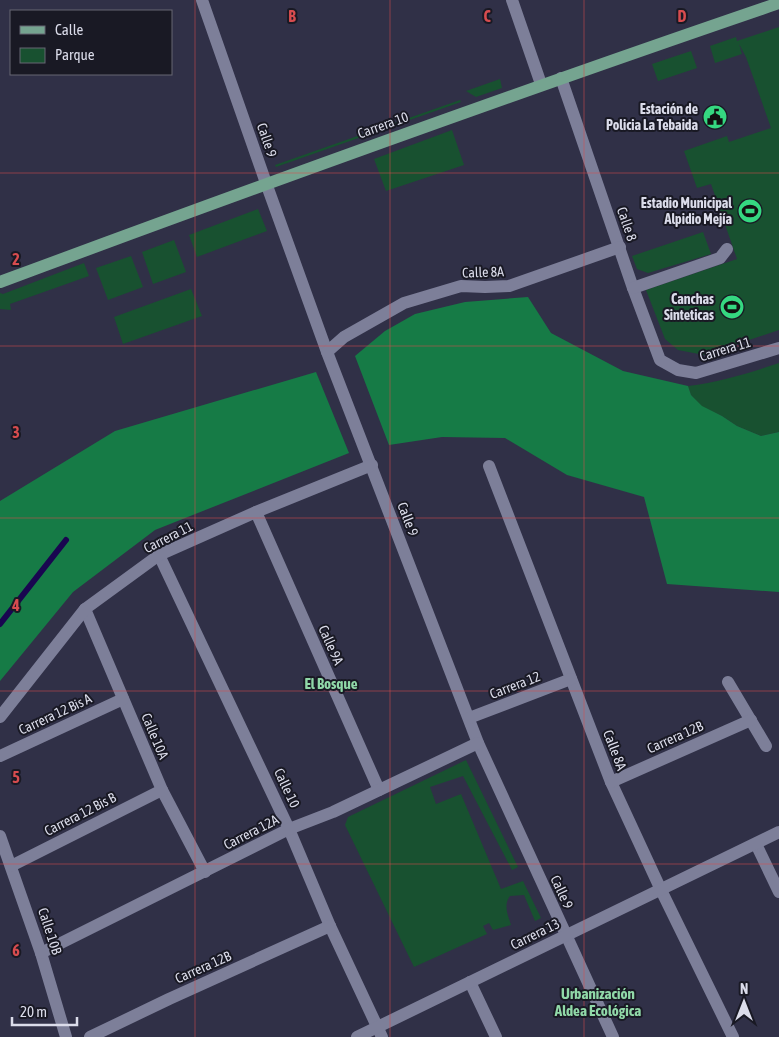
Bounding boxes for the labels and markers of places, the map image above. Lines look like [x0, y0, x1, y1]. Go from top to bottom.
place label: Estación de Policia La Tebaida [606, 101, 698, 133]
public building icon: Estación de Policia La Tebaida [702, 104, 728, 130]
place label: Estadio Municipal Alpidio Mejía [641, 195, 732, 227]
sports icon: Estadio Municipal Alpidio Mejía [737, 198, 763, 224]
place label: Canchas Sinteticas [664, 291, 714, 323]
sports icon: Canchas Sinteticas [719, 294, 745, 320]

